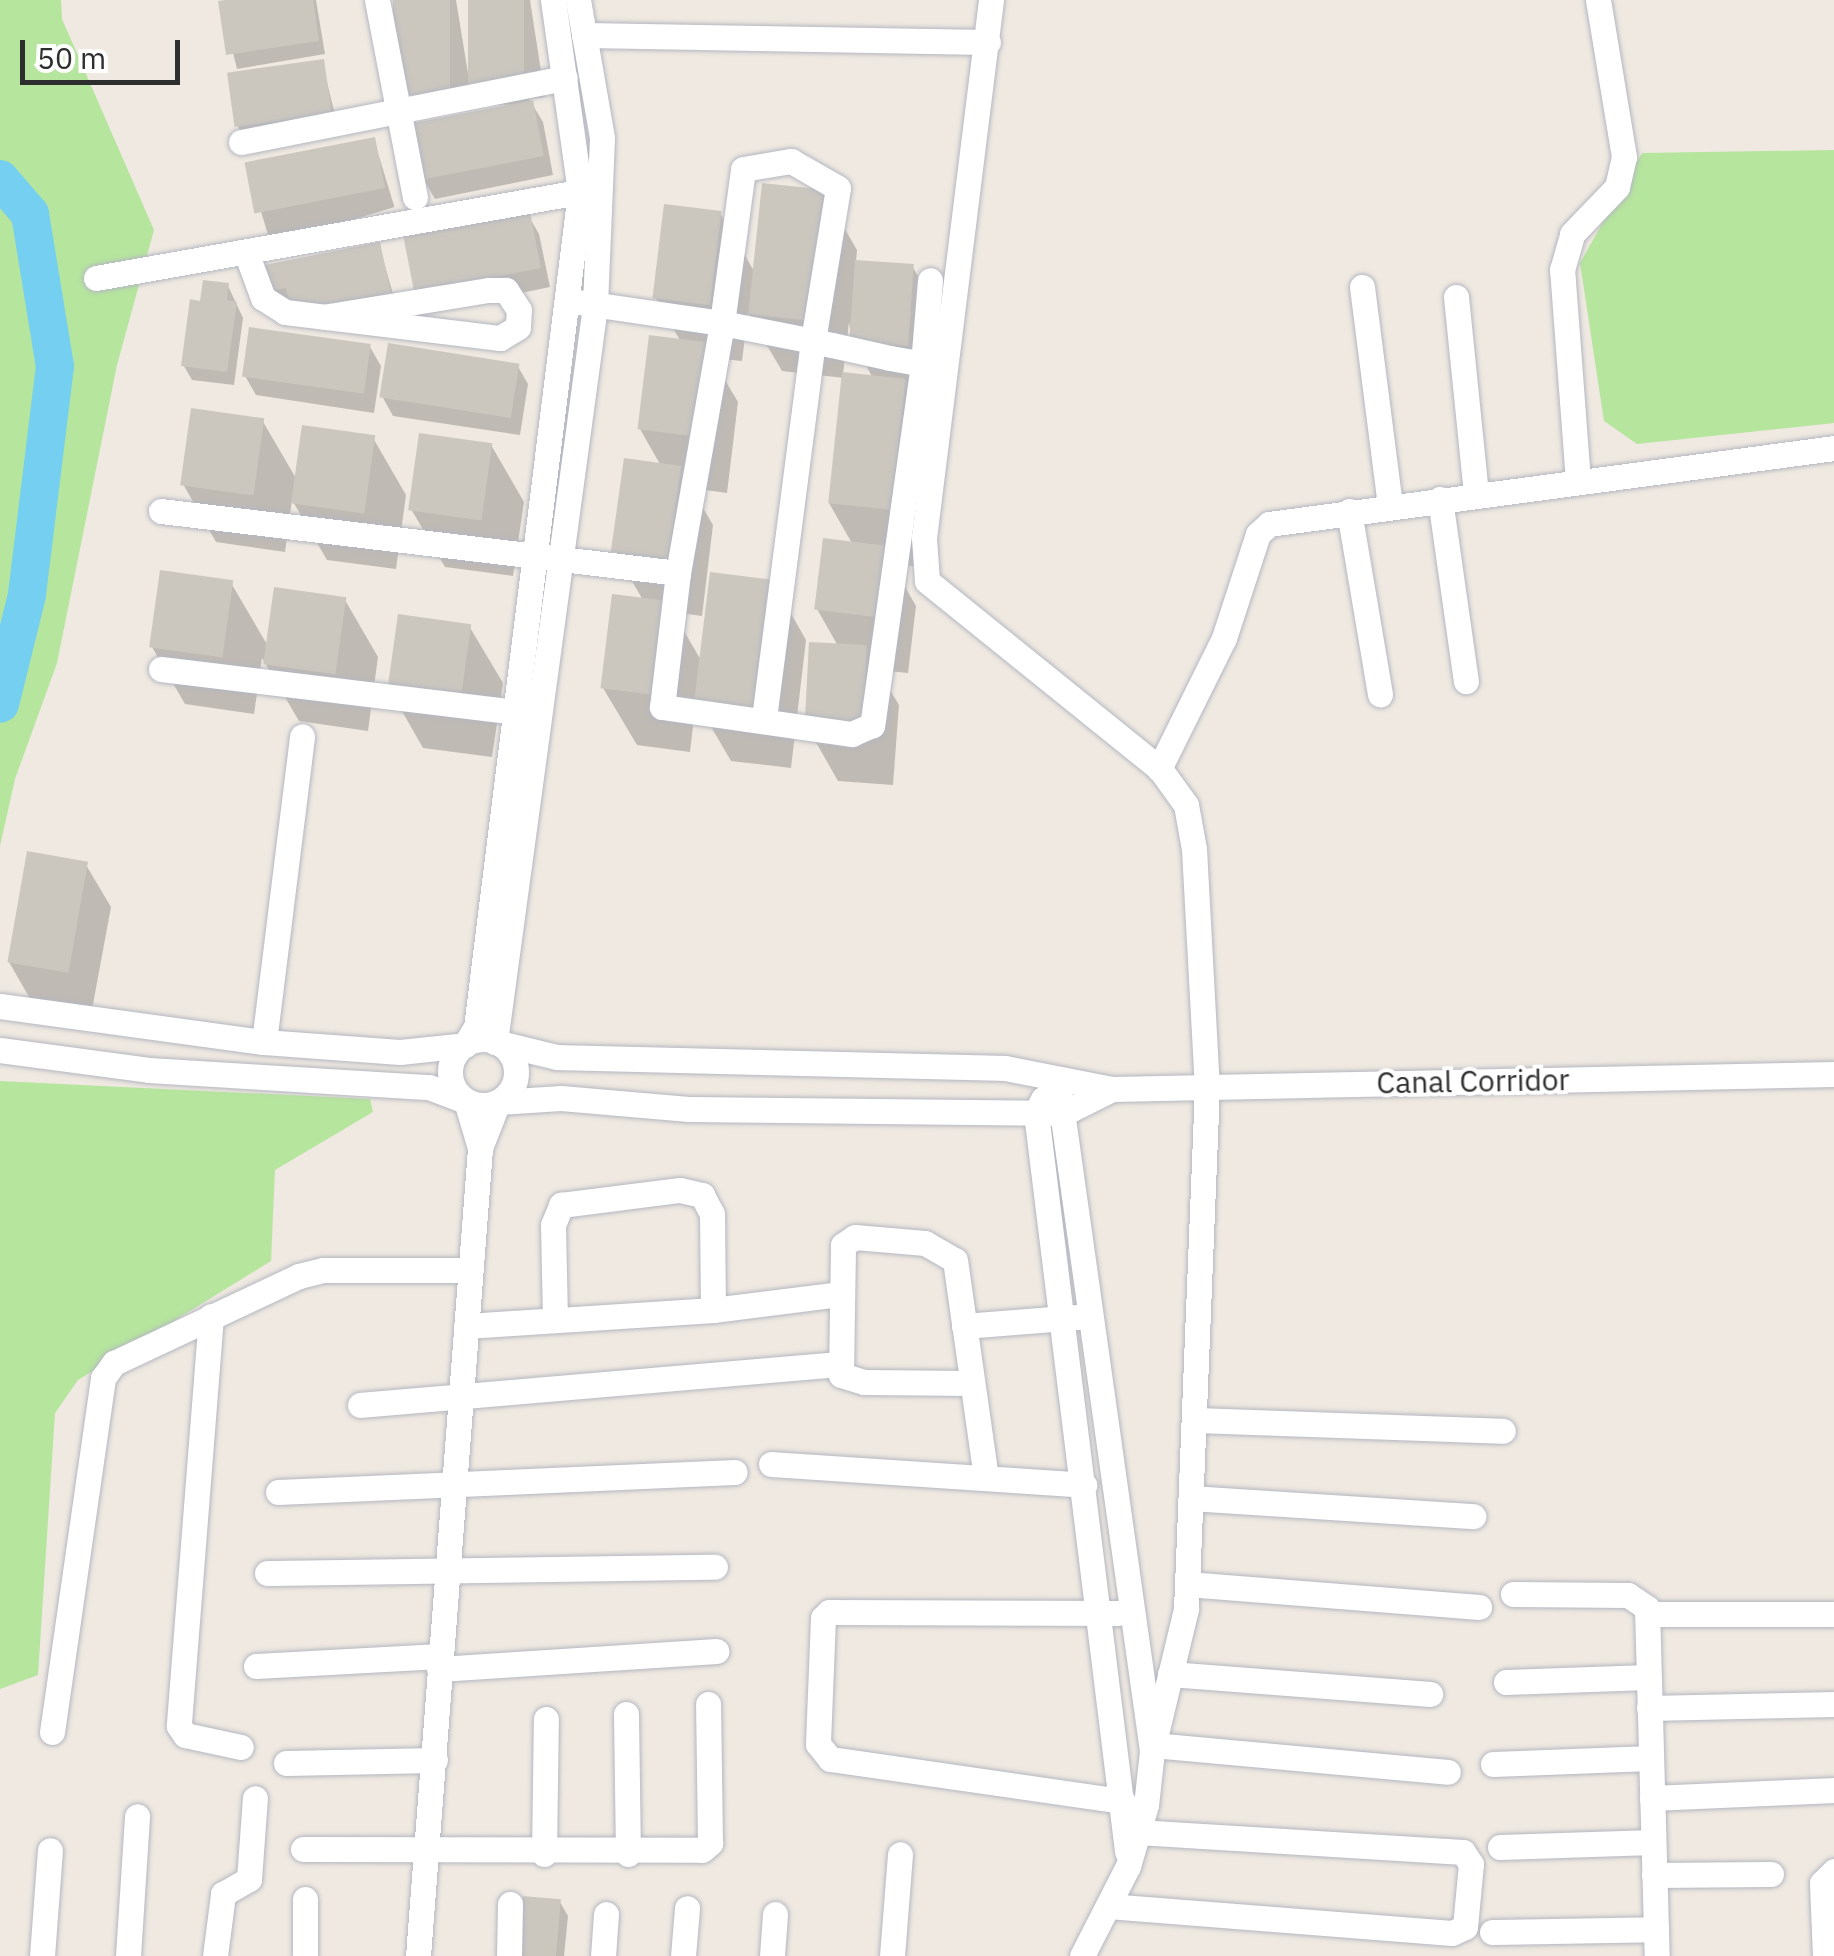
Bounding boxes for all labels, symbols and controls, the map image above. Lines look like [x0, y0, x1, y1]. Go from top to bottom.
scale bar [25, 20, 185, 82]
text: 50 m [37, 38, 106, 77]
street label: Canal Corridor [1376, 1061, 1570, 1101]

